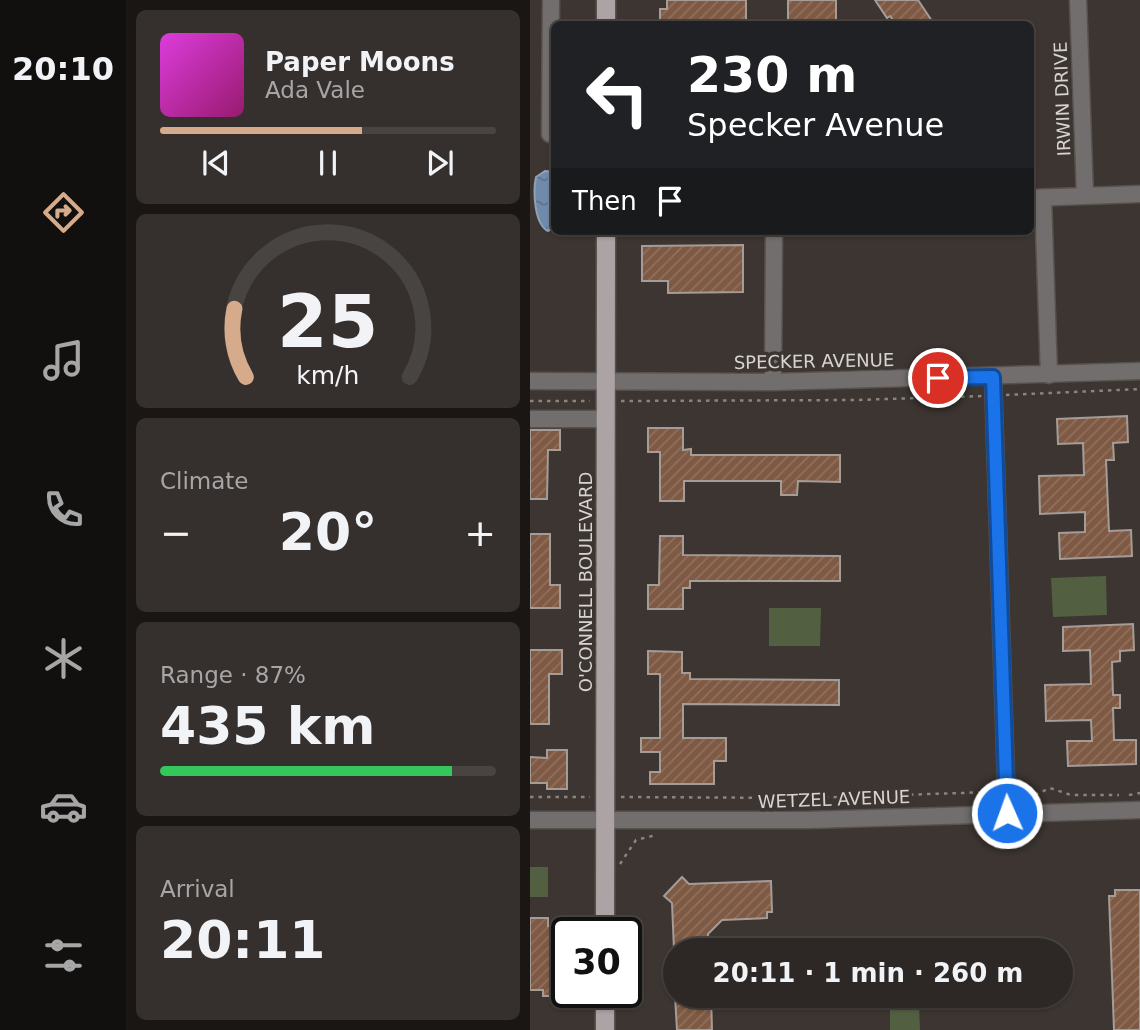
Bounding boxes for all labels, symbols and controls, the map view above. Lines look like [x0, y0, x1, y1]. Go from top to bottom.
street label: IRWIN DRIVE [1050, 41, 1074, 157]
text: Paper Moons [265, 47, 455, 77]
text: 230 m [687, 47, 857, 104]
icon: left [572, 49, 663, 140]
text: 20:10 [12, 50, 114, 88]
text: Ada Vale [265, 77, 365, 103]
text: Specker Avenue [687, 106, 944, 144]
icon: previous [197, 144, 235, 182]
icon: pause [309, 144, 347, 182]
icon: next [421, 144, 459, 182]
icon: arrive [651, 182, 689, 220]
text: Then [572, 186, 637, 216]
icon: directions [39, 188, 88, 237]
text: 25 [277, 279, 379, 364]
icon: music [39, 336, 88, 385]
pin [908, 348, 968, 408]
street label: SPECKER AVENUE [734, 349, 894, 373]
icon: arrive [919, 359, 957, 397]
text: km/h [296, 361, 360, 390]
text: Climate [160, 468, 249, 494]
street label: O'CONNELL BOULEVARD [575, 472, 596, 692]
icon: phone [39, 485, 88, 534]
text: 20° [279, 502, 377, 562]
text: − [160, 511, 192, 555]
text: + [464, 511, 496, 555]
icon: climate [39, 634, 88, 683]
text: Range · 87% [160, 662, 306, 688]
text: 435 km [160, 696, 375, 756]
position arrow [970, 776, 1044, 850]
icon: car [39, 782, 88, 831]
street label: WETZEL AVENUE [757, 786, 911, 812]
text: Arrival [160, 876, 235, 902]
text: 20:11 [160, 910, 326, 970]
speed limit sign: 30 [551, 917, 642, 1008]
icon: filters [39, 931, 88, 980]
text: 20:11 · 1 min · 260 m [713, 958, 1023, 988]

